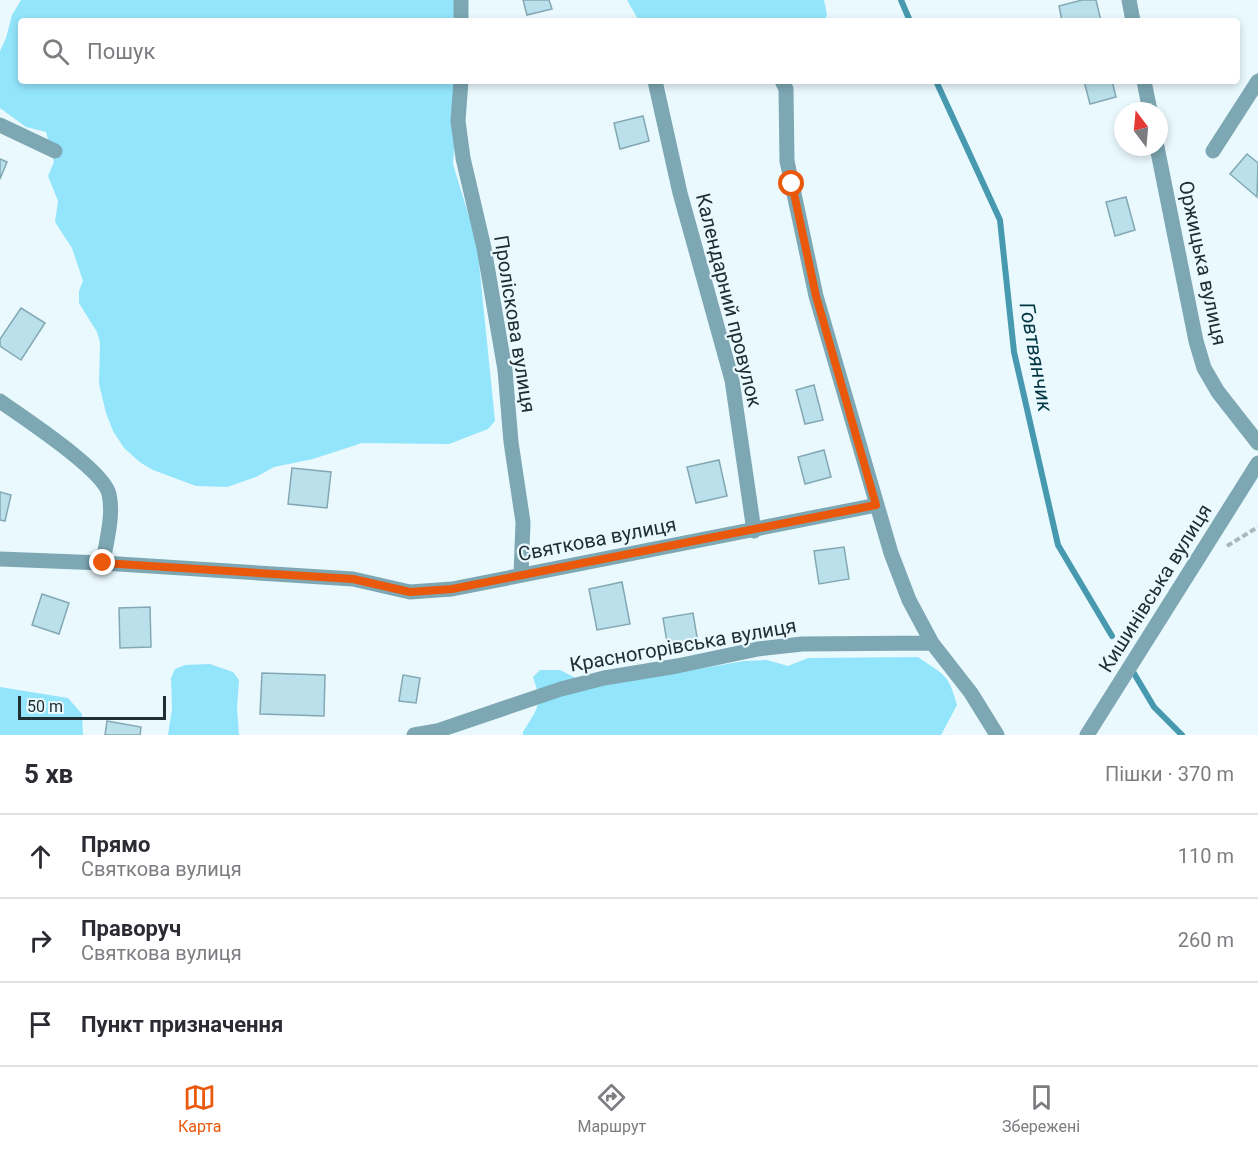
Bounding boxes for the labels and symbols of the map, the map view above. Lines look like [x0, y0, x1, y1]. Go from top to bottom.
north arrow [1114, 102, 1168, 156]
route start [778, 170, 804, 196]
street label: Оржицька вулиця [1174, 179, 1232, 347]
street label: Календарний провулок [691, 191, 767, 410]
street label: Проліскова вулиця [489, 234, 541, 414]
water label: Говтвянчик [1015, 300, 1058, 415]
street label: Кишинівська вулиця [1093, 499, 1217, 677]
street label: Святкова вулиця [516, 512, 678, 566]
route end [89, 549, 115, 575]
street label: Красногорівська вулиця [568, 613, 798, 677]
scale bar [18, 693, 166, 720]

